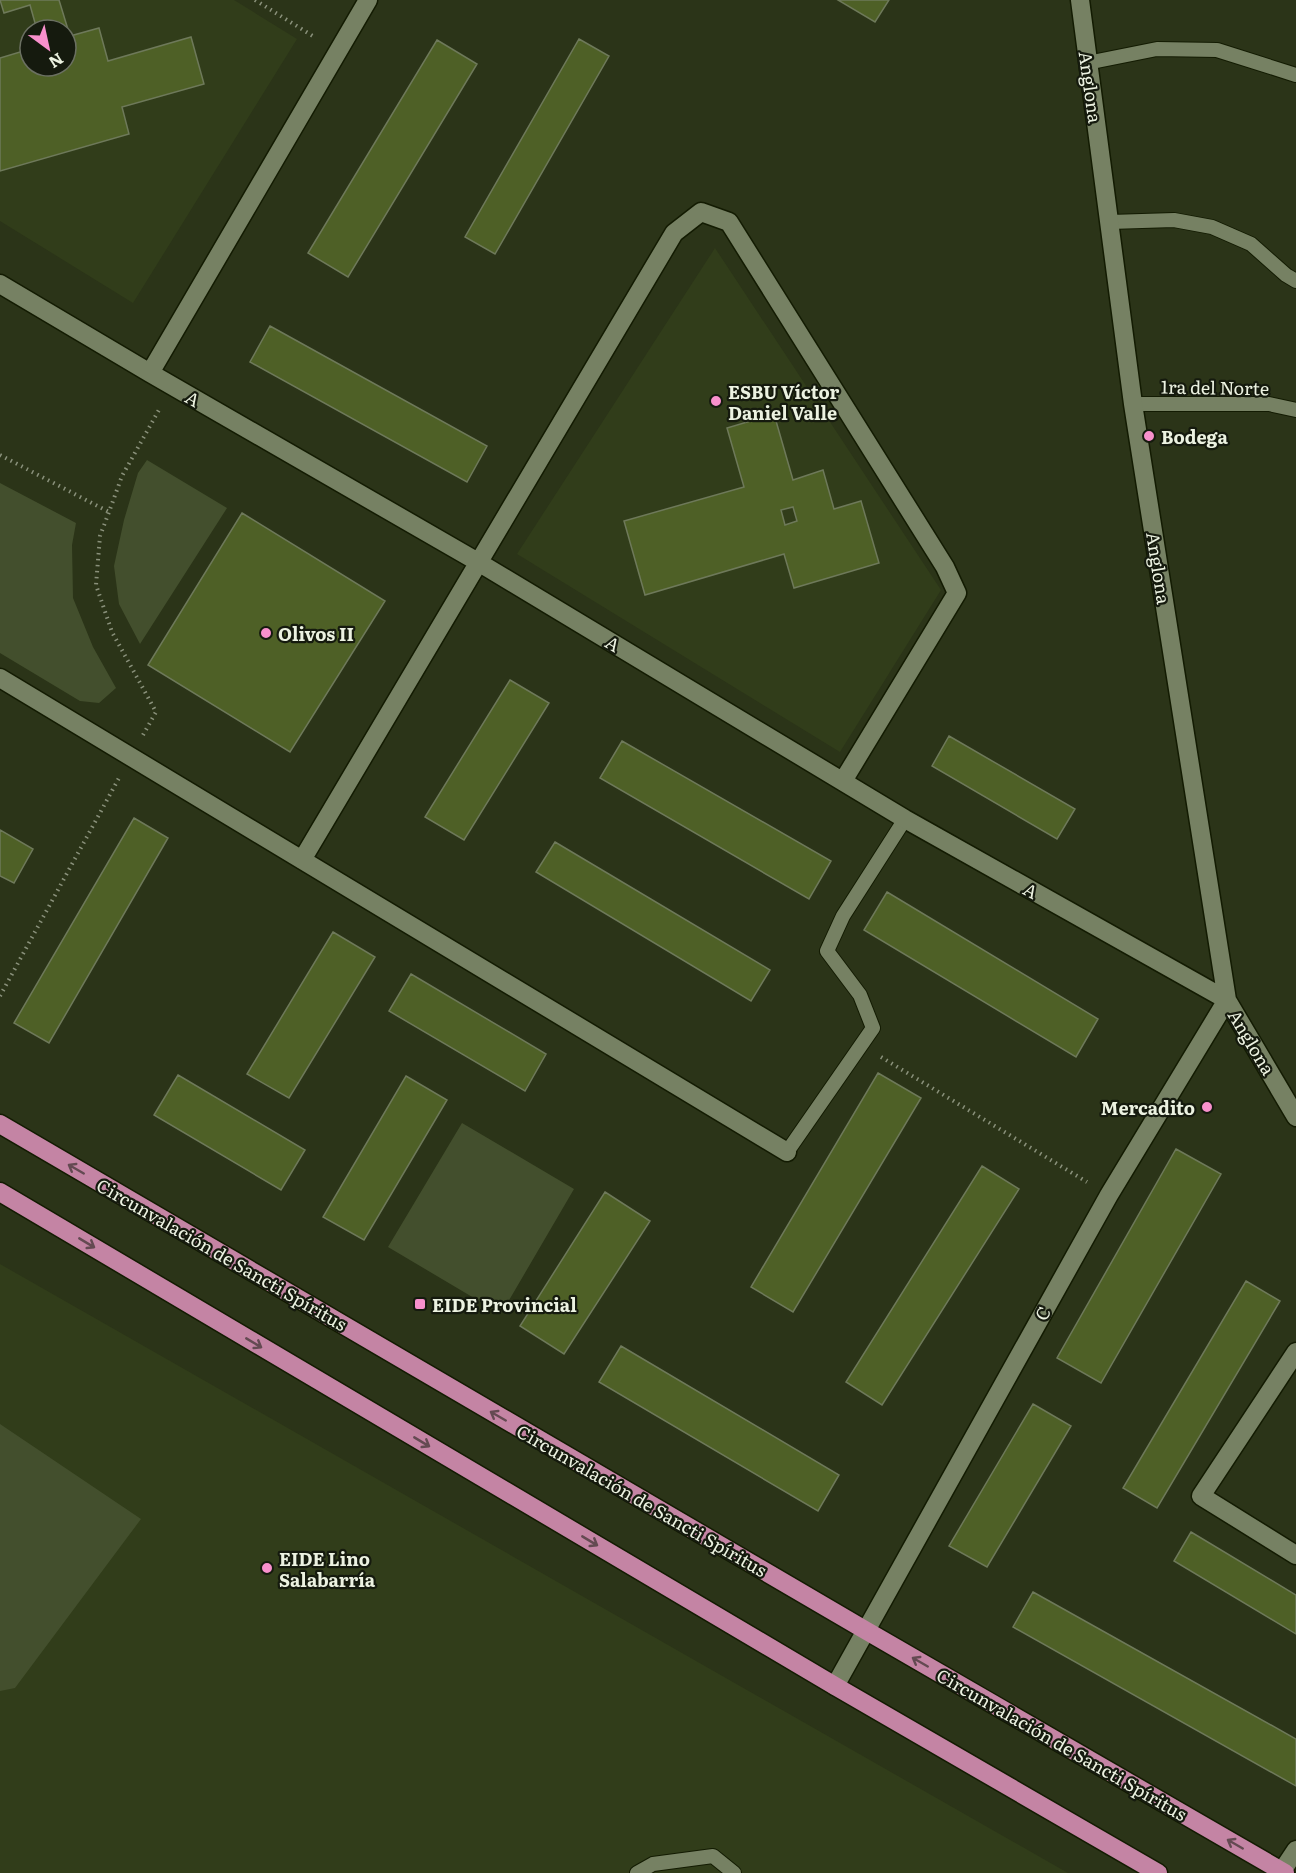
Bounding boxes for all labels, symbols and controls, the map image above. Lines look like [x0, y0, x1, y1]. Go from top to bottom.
north arrow [18, 18, 78, 78]
text: N [45, 48, 69, 75]
street label: Anglona [1073, 49, 1109, 125]
street label: 1ra del Norte [1161, 373, 1269, 401]
place label: ESBU Víctor Daniel Valle [728, 378, 840, 426]
street label: A [181, 383, 205, 413]
marker: ESBU Víctor Daniel Valle [709, 394, 723, 408]
place label: Bodega [1161, 423, 1228, 450]
marker: Bodega [1142, 429, 1156, 443]
street label: Anglona [1140, 530, 1178, 606]
place label: Olivos II [278, 620, 354, 647]
marker: Olivos II [259, 626, 273, 640]
street label: A [600, 628, 626, 658]
street label: A [1019, 875, 1043, 905]
street label: Anglona [1222, 1004, 1282, 1080]
place label: Mercadito [1101, 1094, 1195, 1121]
marker: Mercadito [1200, 1100, 1214, 1114]
one-way arrow [68, 1162, 85, 1174]
street label: Circunvalación de Sancti Spíritus [92, 1171, 352, 1337]
one-way arrow [78, 1238, 95, 1250]
place label: EIDE Provincial [432, 1291, 577, 1318]
marker: EIDE Provincial [413, 1297, 427, 1311]
street label: C [1027, 1301, 1057, 1325]
one-way arrow [245, 1337, 262, 1349]
one-way arrow [490, 1409, 507, 1421]
street label: Circunvalación de Sancti Spíritus [512, 1417, 772, 1583]
one-way arrow [413, 1436, 430, 1448]
one-way arrow [581, 1535, 598, 1547]
place label: EIDE Lino Salabarría [279, 1545, 376, 1593]
marker: EIDE Lino Salabarría [260, 1561, 274, 1575]
one-way arrow [912, 1656, 929, 1668]
street label: Circunvalación de Sancti Spíritus [932, 1661, 1192, 1827]
one-way arrow [1227, 1837, 1244, 1849]

